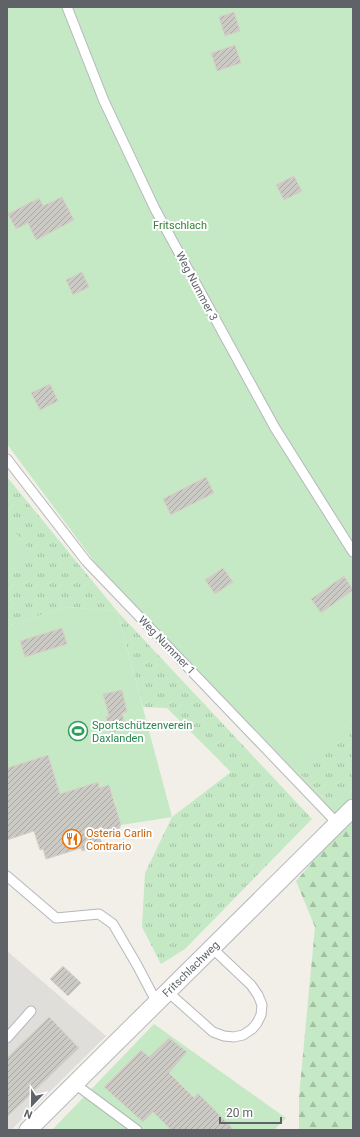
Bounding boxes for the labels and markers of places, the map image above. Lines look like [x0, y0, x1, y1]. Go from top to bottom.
place label: Sportschützenverein Daxlanden [92, 719, 192, 745]
sports icon: Sportschützenverein Daxlanden [67, 720, 89, 742]
place label: Osteria Carlin Contrario [86, 827, 152, 853]
restaurant icon: Osteria Carlin Contrario [61, 828, 83, 850]

